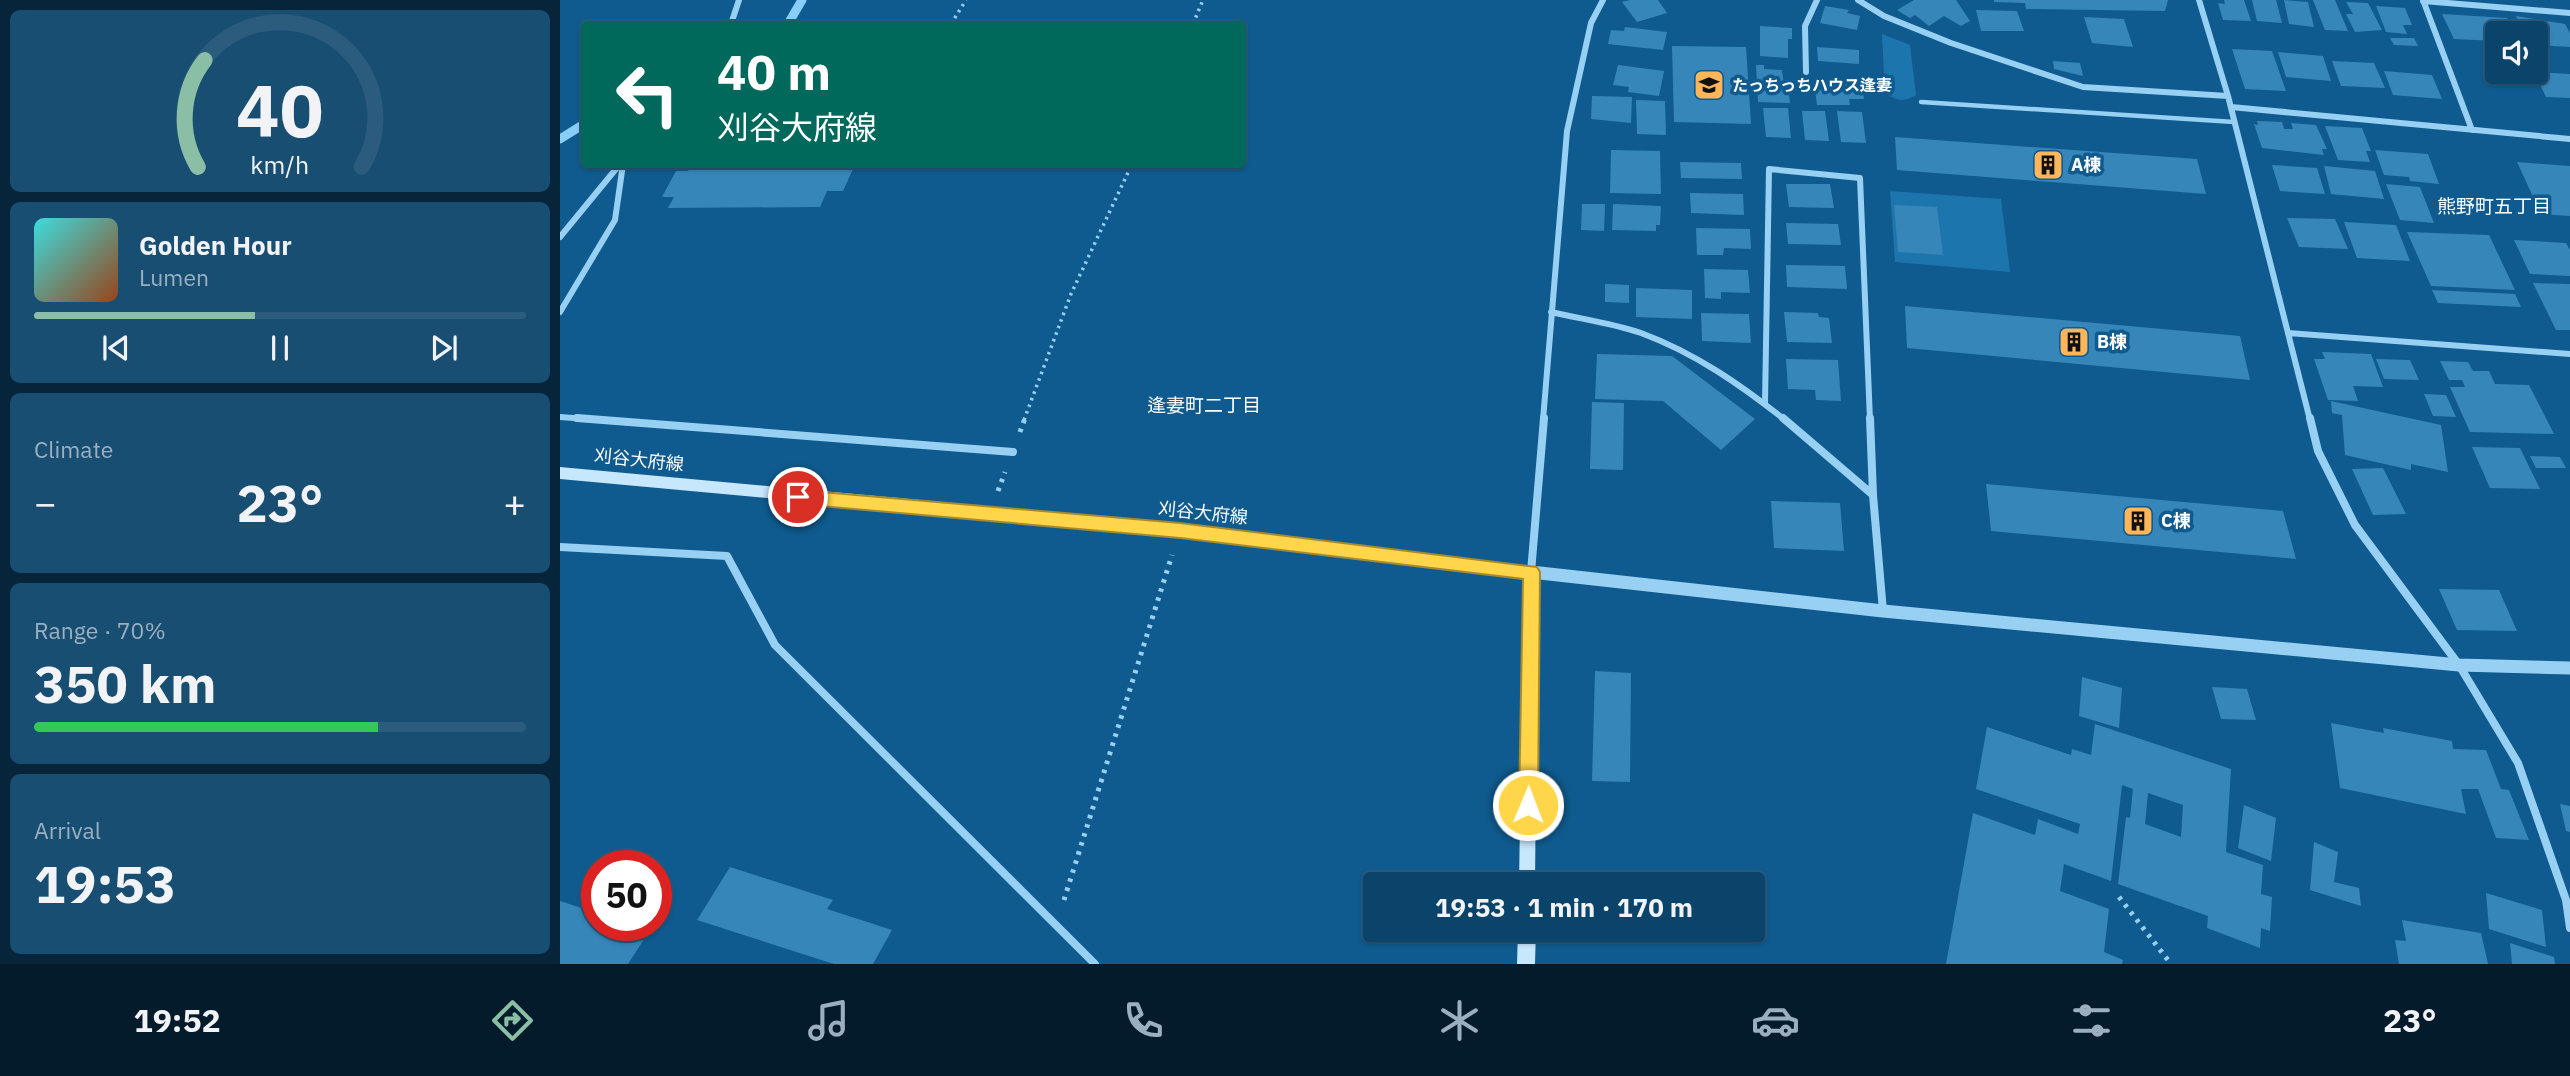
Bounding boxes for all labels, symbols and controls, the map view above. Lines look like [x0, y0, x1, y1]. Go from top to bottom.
map controls [2485, 21, 2548, 84]
button: sound [2485, 21, 2548, 84]
text: 40 m [717, 40, 831, 103]
icon: left [602, 49, 693, 140]
text: 40 [236, 62, 324, 157]
school or university icon: たっちっちハウス逢妻 [1692, 68, 1726, 102]
place label: たっちっちハウス逢妻 [1732, 75, 1892, 95]
text: 刈谷大府線 [717, 106, 877, 148]
text: km/h [251, 148, 309, 181]
building icon: A棟 [2031, 148, 2065, 182]
place label: A棟 [2071, 153, 2101, 176]
district label: 熊野町五丁目 [2437, 194, 2551, 218]
text: Golden Hour [139, 228, 292, 262]
text: Lumen [139, 262, 209, 292]
building icon: B棟 [2057, 325, 2091, 359]
icon: previous [97, 329, 135, 367]
icon: pause [261, 329, 299, 367]
icon: next [425, 329, 463, 367]
place label: B棟 [2097, 330, 2127, 353]
district label: 逢妻町二丁目 [1147, 393, 1261, 417]
text: Climate [34, 434, 113, 464]
street label: 刈谷大府線 [593, 443, 685, 476]
pin [768, 467, 828, 527]
text: 23° [237, 469, 323, 536]
text: − [34, 478, 57, 527]
text: + [503, 478, 526, 527]
icon: arrive [779, 478, 817, 516]
street label: 刈谷大府線 [1157, 496, 1249, 529]
building icon: C棟 [2121, 504, 2155, 538]
place label: C棟 [2161, 509, 2191, 532]
text: Range · 70% [34, 615, 166, 645]
text: 350 km [34, 650, 216, 717]
position arrow [1491, 768, 1565, 842]
text: Arrival [34, 815, 101, 845]
text: 19:53 [34, 850, 176, 917]
speed limit sign: 50 [581, 850, 672, 941]
text: 19:53 · 1 min · 170 m [1435, 890, 1693, 924]
icon: directions [488, 996, 537, 1045]
icon: music [804, 996, 853, 1045]
icon: phone [1119, 996, 1168, 1045]
icon: climate [1435, 996, 1484, 1045]
icon: car [1751, 996, 1800, 1045]
icon: filters [2067, 996, 2116, 1045]
text: 19:52 [133, 999, 221, 1041]
text: 23° [2383, 999, 2437, 1041]

